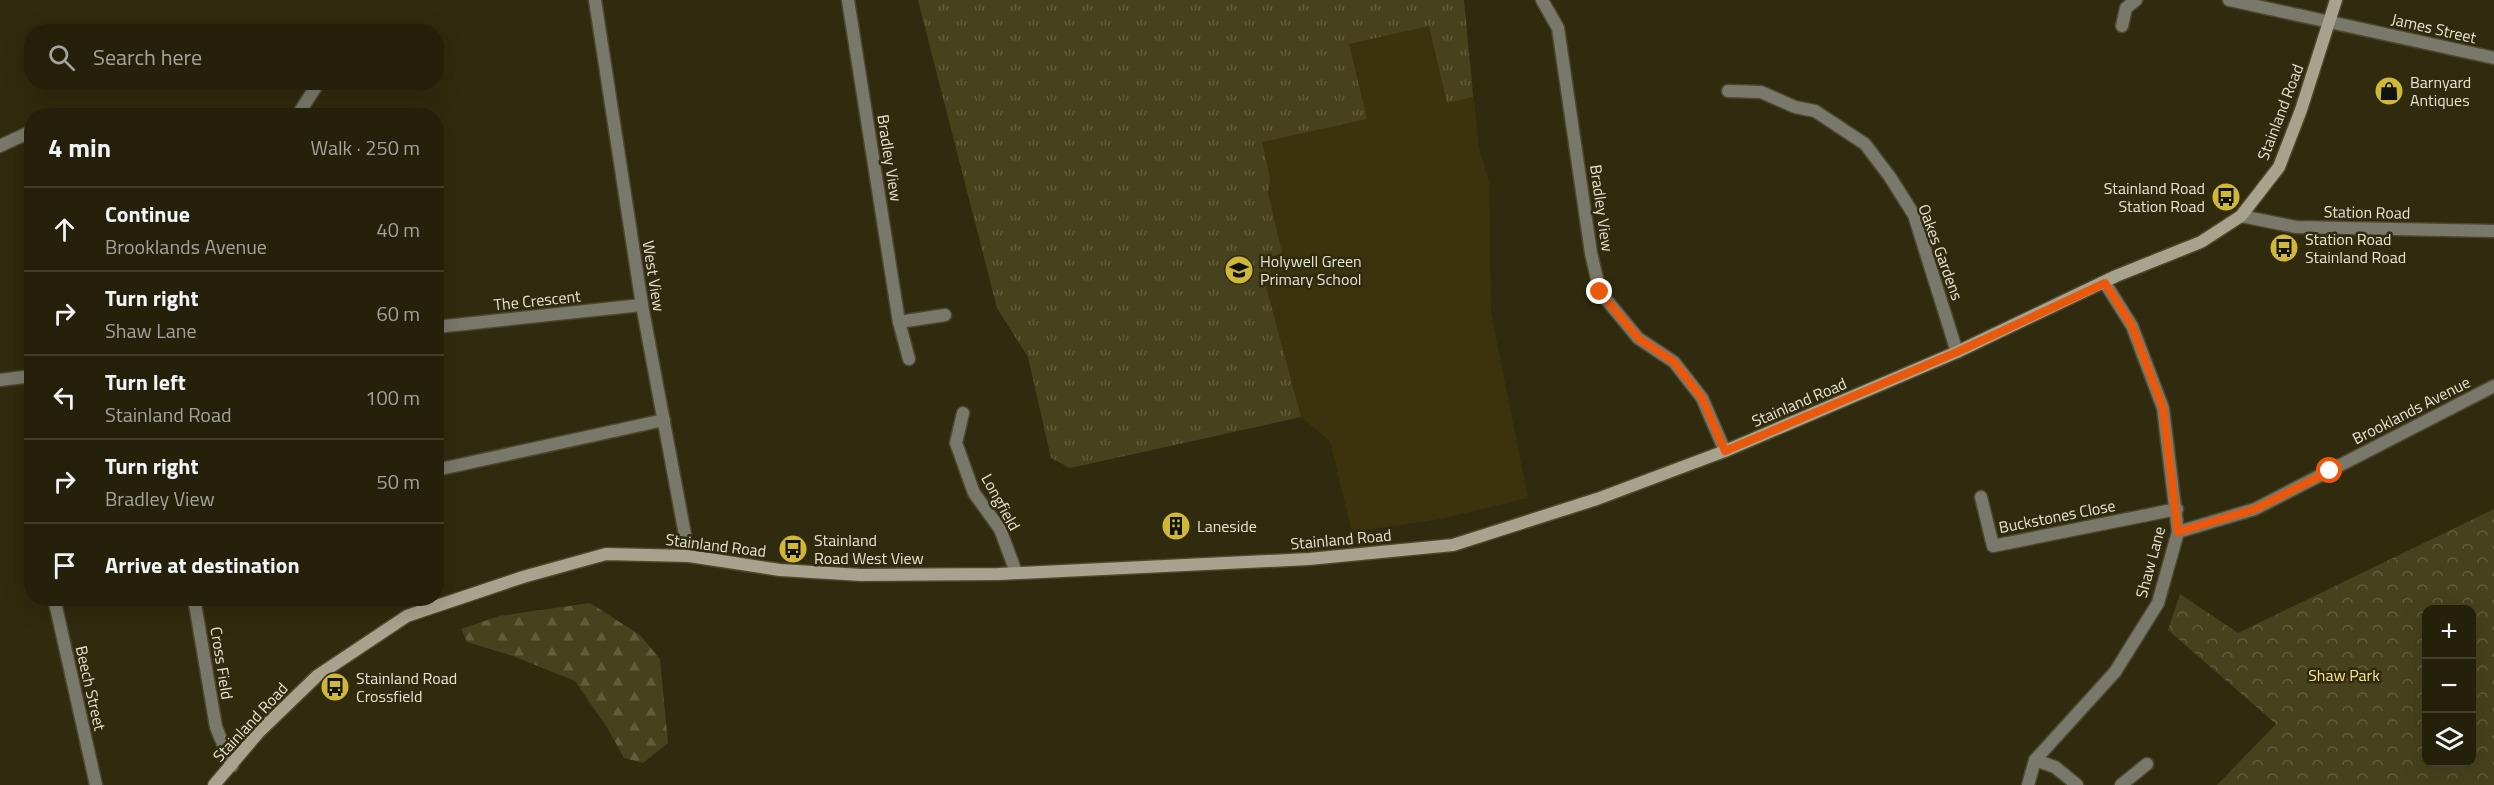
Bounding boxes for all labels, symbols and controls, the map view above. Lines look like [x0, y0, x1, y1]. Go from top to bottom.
street label: James Street [2389, 7, 2479, 49]
search box [24, 24, 444, 90]
text: Search here [93, 40, 202, 74]
icon: search [45, 41, 78, 74]
street label: Stainland Road [2251, 60, 2309, 164]
place label: Barnyard Antiques [2410, 70, 2471, 112]
shop icon: Barnyard Antiques [2373, 75, 2405, 107]
street label: Bradley View [871, 113, 909, 203]
text: 4 min [48, 128, 111, 167]
text: Walk · 250 m [311, 132, 420, 163]
street label: Bradley View [1584, 163, 1620, 253]
place label: Stainland Road Station Road [2104, 176, 2205, 218]
bus stop icon: Stainland Road Station Road [2210, 181, 2242, 213]
text: Continue [105, 197, 190, 231]
street label: Station Road [2324, 199, 2410, 225]
street label: Oakes Gardens [1912, 201, 1970, 303]
icon: ahead [48, 213, 81, 246]
text: 40 m [376, 214, 420, 245]
place label: Station Road Stainland Road [2305, 227, 2406, 269]
text: Brooklands Avenue [105, 231, 267, 262]
bus stop icon: Station Road Stainland Road [2268, 232, 2300, 264]
street label: West View [637, 239, 671, 313]
place label: Holywell Green Primary School [1260, 249, 1362, 291]
school or university icon: Holywell Green Primary School [1223, 254, 1255, 286]
route end [1586, 278, 1612, 304]
text: Turn right [105, 281, 199, 315]
street label: The Crescent [492, 283, 582, 316]
icon: right [48, 297, 81, 330]
text: 60 m [376, 298, 420, 329]
text: Shaw Lane [105, 315, 197, 346]
text: Turn left [105, 365, 186, 399]
street label: Brooklands Avenue [2348, 370, 2474, 450]
street label: Stainland Road [1748, 371, 1850, 433]
icon: left [48, 381, 81, 414]
text: 100 m [365, 382, 420, 413]
text: Stainland Road [105, 399, 231, 430]
text: Turn right [105, 449, 199, 483]
route start [2316, 457, 2342, 483]
icon: right [48, 465, 81, 498]
text: 50 m [376, 466, 420, 497]
street label: Longfield [976, 469, 1026, 535]
text: Bradley View [105, 483, 215, 514]
street label: Buckstones Close [1997, 493, 2117, 539]
building icon: Laneside [1160, 510, 1192, 542]
place label: Laneside [1197, 514, 1257, 538]
street label: Stainland Road [1290, 523, 1392, 555]
street label: Shaw Lane [2129, 523, 2171, 601]
street label: Stainland Road [664, 527, 768, 563]
place label: Stainland Road West View [814, 528, 924, 570]
bus stop icon: Stainland Road West View [777, 533, 809, 565]
text: Arrive at destination [105, 548, 300, 582]
icon: arrive [48, 549, 81, 582]
map controls [2422, 605, 2476, 767]
button: + [2422, 605, 2476, 659]
street label: Cross Field [204, 625, 240, 701]
street label: Beech Street [70, 643, 112, 733]
button: − [2422, 659, 2476, 713]
park label: Shaw Park [2308, 663, 2380, 687]
place label: Stainland Road Crossfield [356, 666, 457, 708]
bus stop icon: Stainland Road Crossfield [319, 671, 351, 703]
street label: Stainland Road [207, 677, 293, 767]
button: layers [2422, 713, 2476, 767]

